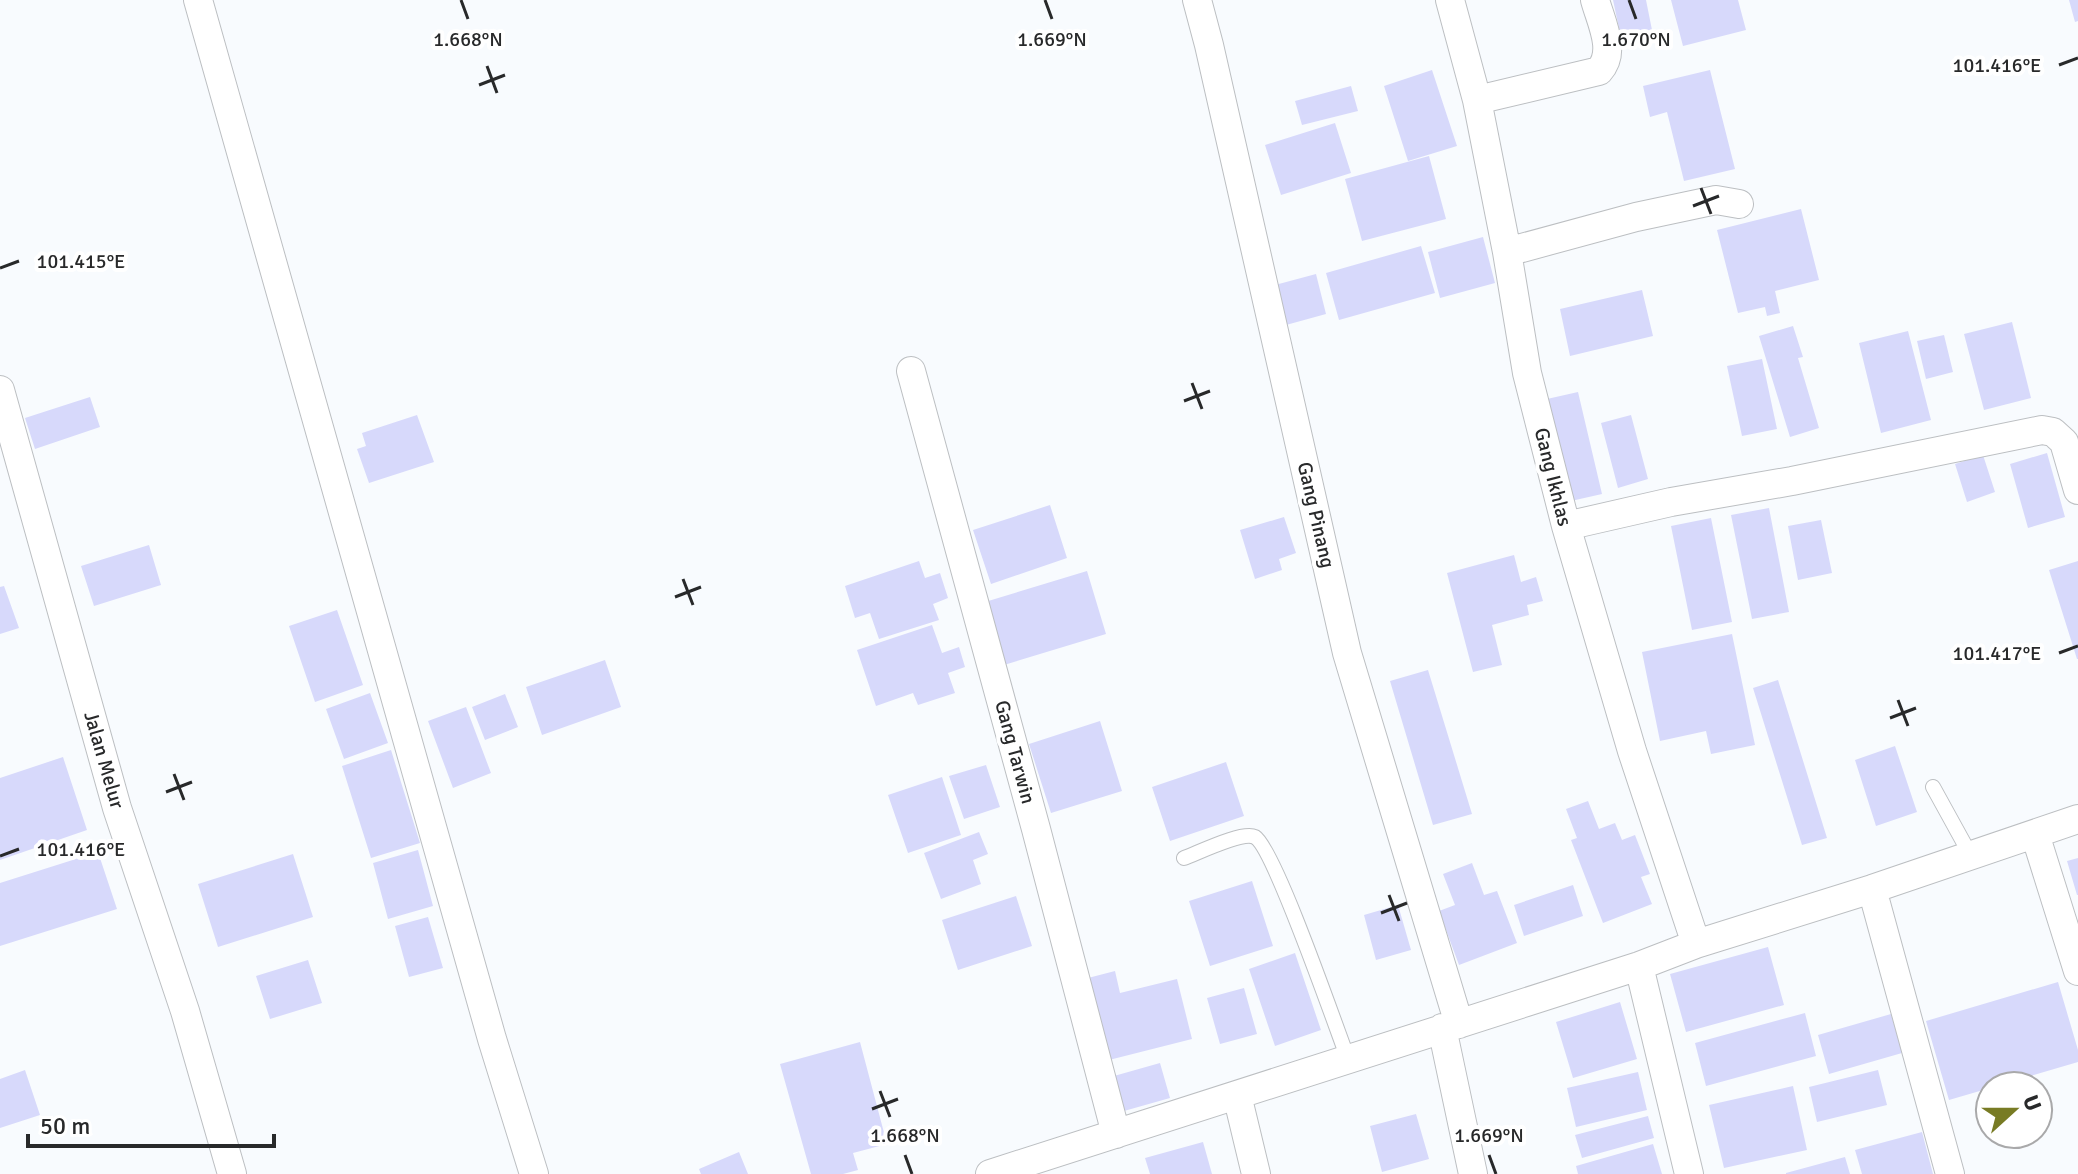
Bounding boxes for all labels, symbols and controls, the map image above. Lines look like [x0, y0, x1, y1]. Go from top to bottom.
text: 1.668°N [433, 27, 503, 52]
text: 1.669°N [1017, 27, 1087, 52]
text: 1.670°N [1601, 27, 1671, 52]
text: 101.416°E [1953, 53, 2041, 78]
text: 101.415°E [37, 249, 125, 274]
street label: Gang Ikhlas [1529, 425, 1577, 529]
street label: Gang Pinang [1292, 459, 1340, 571]
text: 101.417°E [1953, 641, 2041, 666]
street label: Gang Tarwin [989, 697, 1041, 807]
street label: Jalan Melur [78, 708, 130, 812]
text: 101.416°E [37, 837, 125, 862]
north arrow [1974, 1070, 2054, 1150]
text: U [2017, 1091, 2047, 1115]
scale bar [28, 1098, 274, 1148]
text: 50 m [40, 1111, 90, 1141]
text: 1.668°N [870, 1123, 940, 1148]
text: 1.669°N [1454, 1123, 1524, 1148]

